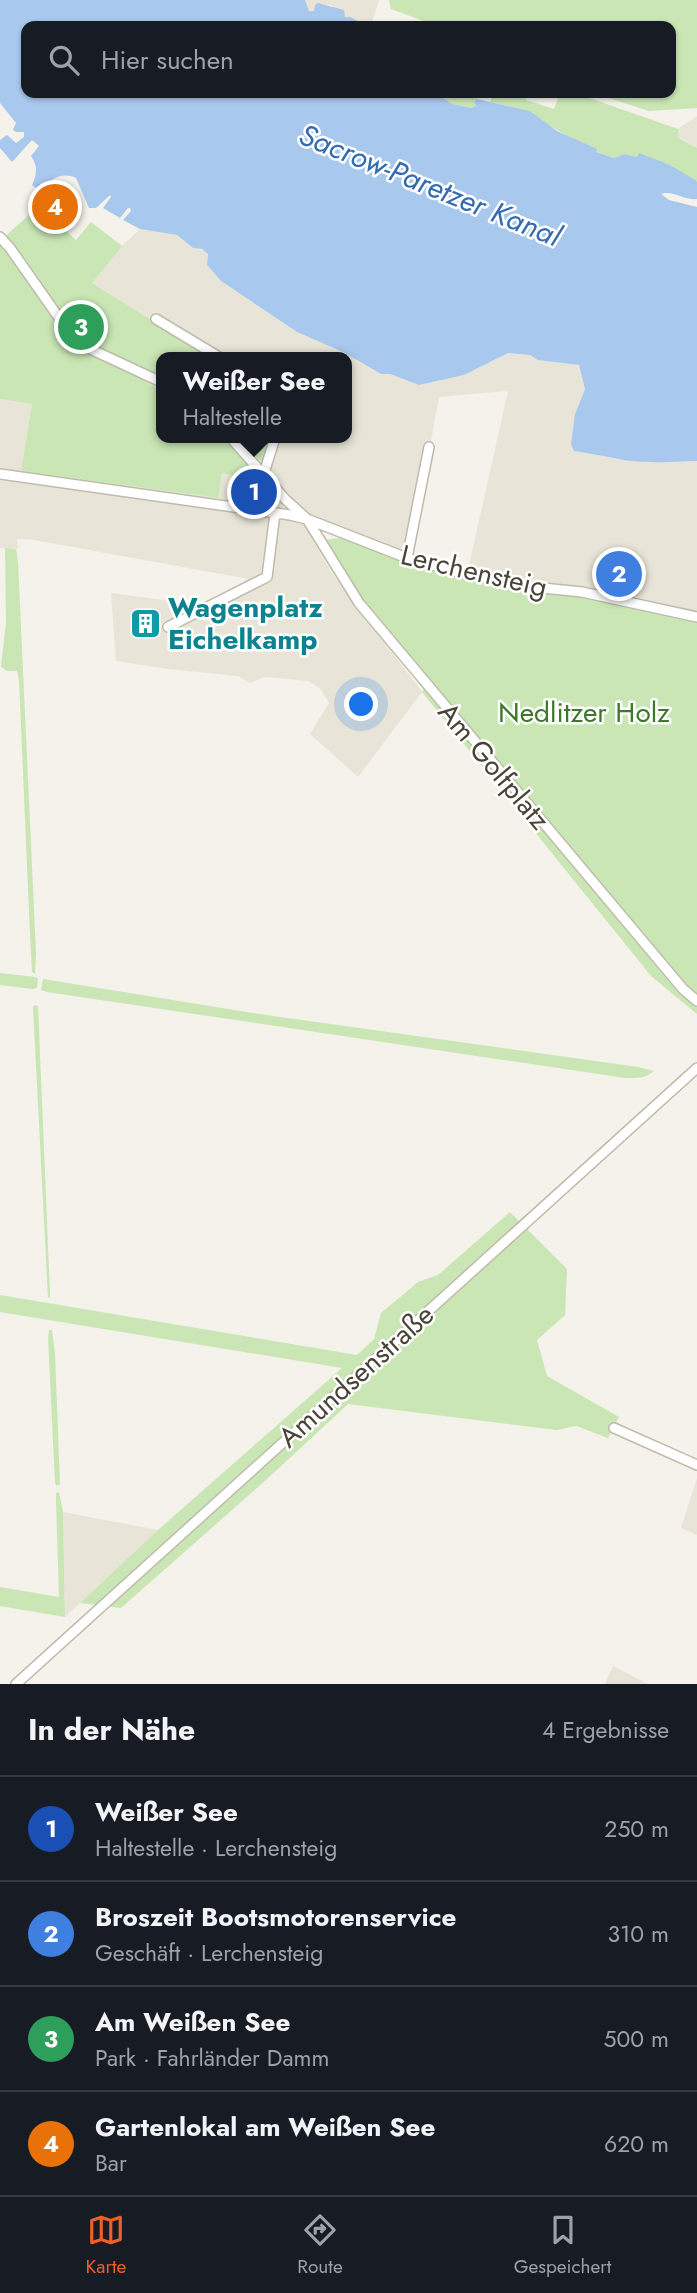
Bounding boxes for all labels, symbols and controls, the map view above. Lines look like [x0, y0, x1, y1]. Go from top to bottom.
search box [21, 21, 676, 98]
icon: search [45, 41, 83, 79]
text: Hier suchen [101, 41, 234, 79]
water label: Sacrow-Paretzer Kanal [293, 113, 569, 258]
pin: 4 [32, 181, 78, 233]
pin: 3 [58, 301, 104, 353]
popup [156, 352, 352, 443]
text: Weißer See [183, 362, 325, 400]
text: Haltestelle [183, 400, 282, 434]
pin: 1 [231, 466, 277, 518]
street label: Lerchensteig [397, 534, 551, 608]
pin: 2 [596, 548, 642, 600]
place label: Wagenplatz Eichelkamp [168, 587, 323, 660]
building icon: Wagenplatz Eichelkamp [128, 606, 162, 640]
your location [344, 687, 378, 721]
park label: Nedlitzer Holz [498, 692, 670, 733]
street label: Am Golfplatz [428, 693, 560, 839]
street label: Amundsenstraße [269, 1295, 443, 1457]
text: In der Nähe [28, 1708, 195, 1751]
text: 4 Ergebnisse [542, 1713, 669, 1747]
text: Weißer See [95, 1793, 238, 1831]
text: 1 [45, 1812, 57, 1846]
text: 250 m [604, 1812, 669, 1846]
text: Haltestelle · Lerchensteig [95, 1831, 337, 1865]
text: Broszeit Bootsmotorenservice [95, 1898, 456, 1936]
text: 2 [43, 1917, 59, 1951]
text: 310 m [607, 1917, 669, 1951]
text: Geschäft · Lerchensteig [95, 1936, 323, 1970]
text: Am Weißen See [95, 2003, 290, 2041]
text: 3 [44, 2022, 58, 2056]
text: 500 m [604, 2022, 669, 2056]
text: Park · Fahrländer Damm [95, 2041, 329, 2075]
text: Gartenlokal am Weißen See [95, 2108, 435, 2146]
text: 4 [43, 2127, 59, 2161]
text: 620 m [604, 2127, 669, 2161]
text: Bar [95, 2146, 127, 2180]
tab: Karte [86, 2211, 126, 2280]
tab: Route [297, 2211, 343, 2280]
tab: Gespeichert [514, 2211, 611, 2280]

